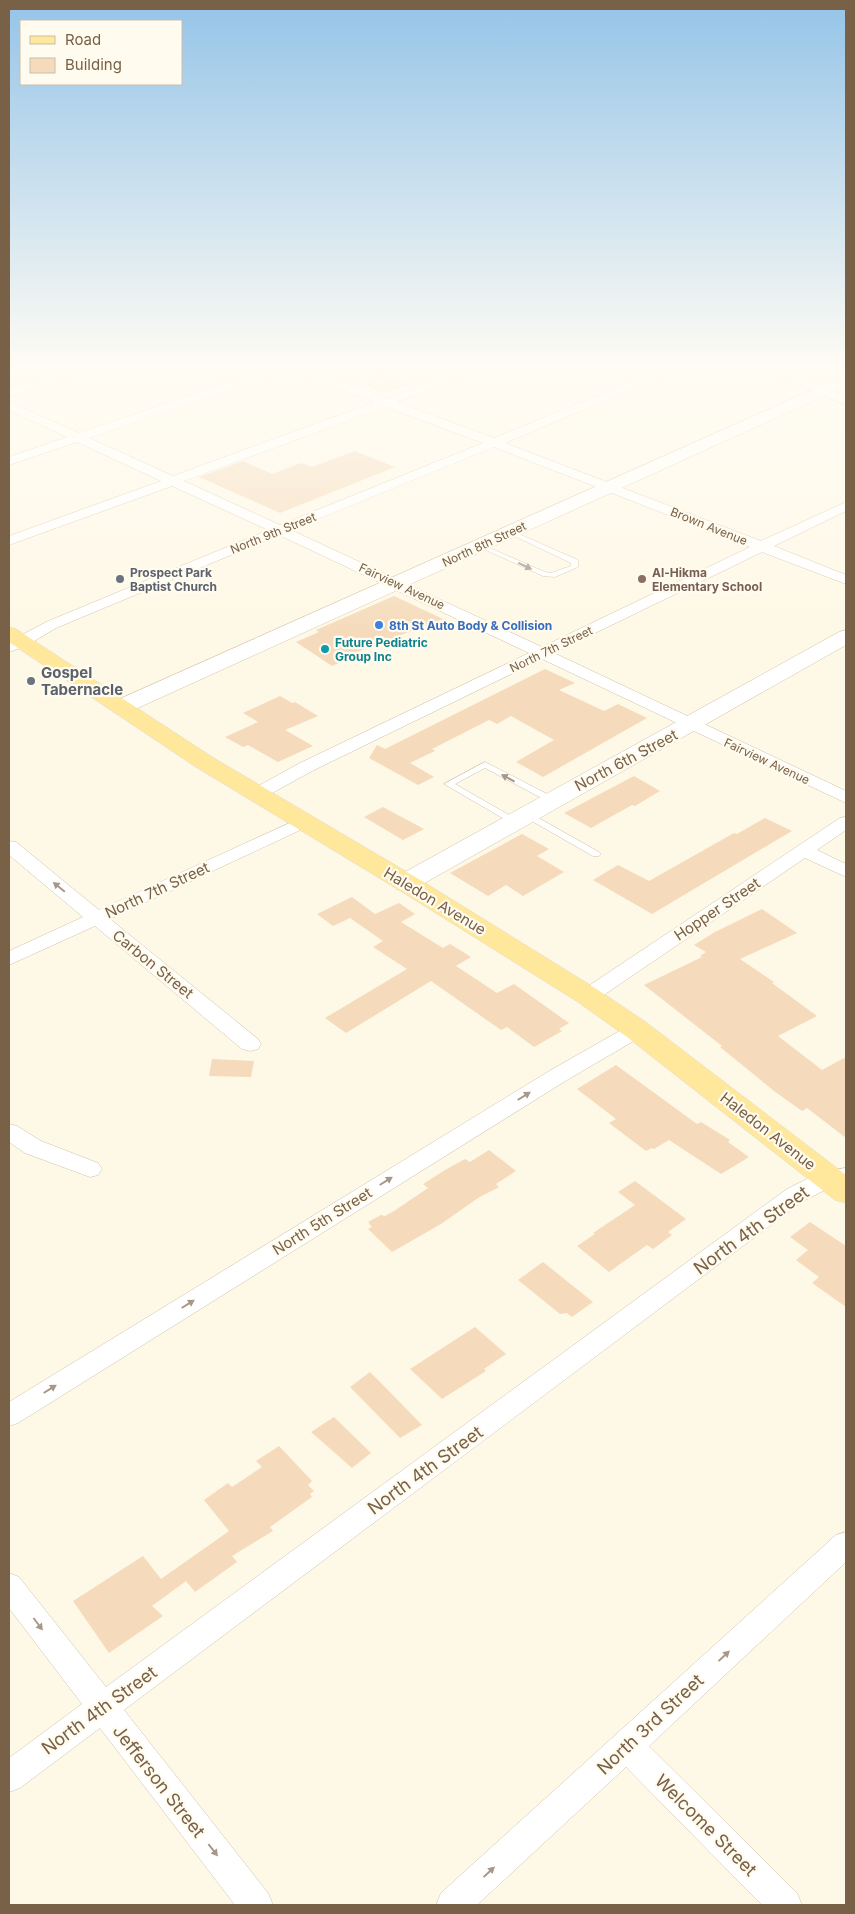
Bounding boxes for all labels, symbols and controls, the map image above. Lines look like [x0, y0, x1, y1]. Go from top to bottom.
legend [20, 20, 182, 85]
text: Road [65, 30, 101, 49]
text: Building [65, 55, 122, 74]
street label: Brown Avenue [668, 504, 750, 548]
street label: North 9th Street [228, 509, 318, 557]
street label: North 8th Street [440, 518, 528, 570]
street label: Fairview Avenue [357, 560, 447, 612]
one-way arrow [518, 562, 532, 570]
place label: Prospect Park Baptist Church [130, 565, 217, 594]
place label: Al-Hikma Elementary School [652, 565, 762, 594]
marker: Prospect Park Baptist Church [114, 573, 126, 585]
marker: Al-Hikma Elementary School [636, 573, 648, 585]
place label: 8th St Auto Body & Collision [389, 618, 552, 633]
marker: 8th St Auto Body & Collision [373, 619, 385, 631]
street label: North 7th Street [507, 622, 595, 676]
place label: Future Pediatric Group Inc [335, 635, 428, 664]
marker: Future Pediatric Group Inc [319, 643, 331, 655]
place label: Gospel Tabernacle [41, 663, 123, 699]
marker: Gospel Tabernacle [25, 675, 37, 687]
street label: North 6th Street [571, 725, 681, 795]
street label: Fairview Avenue [722, 735, 812, 787]
one-way arrow [501, 774, 516, 782]
street label: North 7th Street [102, 857, 212, 922]
street label: Haledon Avenue [380, 863, 490, 939]
street label: Hopper Street [670, 873, 764, 945]
one-way arrow [53, 881, 66, 892]
street label: Carbon Street [109, 926, 197, 1003]
street label: Haledon Avenue [716, 1088, 820, 1174]
one-way arrow [518, 1091, 531, 1100]
one-way arrow [380, 1177, 393, 1186]
street label: North 4th Street [689, 1181, 813, 1279]
street label: North 5th Street [269, 1183, 375, 1259]
one-way arrow [182, 1299, 195, 1308]
one-way arrow [44, 1384, 57, 1394]
street label: North 4th Street [363, 1421, 487, 1519]
one-way arrow [33, 1617, 44, 1630]
one-way arrow [718, 1650, 731, 1661]
street label: North 4th Street [37, 1661, 161, 1759]
street label: North 3rd Street [593, 1669, 708, 1779]
street label: Jefferson Street [109, 1721, 209, 1841]
street label: Welcome Street [651, 1770, 761, 1880]
one-way arrow [207, 1843, 218, 1856]
one-way arrow [483, 1866, 495, 1878]

